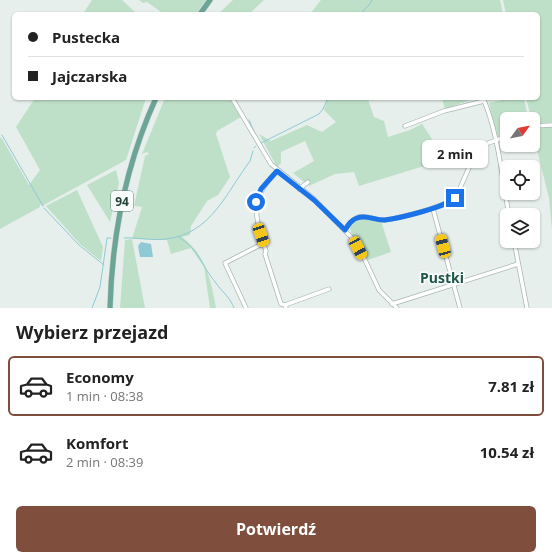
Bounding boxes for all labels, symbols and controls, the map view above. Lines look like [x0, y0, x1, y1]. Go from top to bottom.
text: Pustecka [52, 27, 120, 47]
text: Jajczarska [52, 66, 127, 86]
north arrow [500, 112, 540, 152]
map controls [500, 112, 540, 248]
callout: 2 min [422, 140, 488, 168]
text: 2 min [437, 145, 473, 163]
button: locate [500, 160, 540, 200]
route end [446, 189, 464, 207]
road number: 94 [111, 191, 133, 211]
route start [247, 193, 265, 211]
button: layers [500, 208, 540, 248]
car [252, 222, 270, 248]
car [434, 233, 452, 259]
car [347, 235, 369, 261]
district label: Pustki [420, 268, 464, 287]
text: Wybierz przejazd [16, 320, 168, 344]
text: Economy [66, 367, 134, 387]
icon: car [18, 368, 54, 404]
text: 7.81 zł [488, 376, 534, 396]
text: 1 min · 08:38 [66, 387, 143, 405]
text: Komfort [66, 433, 128, 453]
icon: car [18, 434, 54, 470]
text: 10.54 zł [480, 442, 534, 462]
text: 2 min · 08:39 [66, 453, 143, 471]
button: Potwierdź [16, 506, 536, 552]

